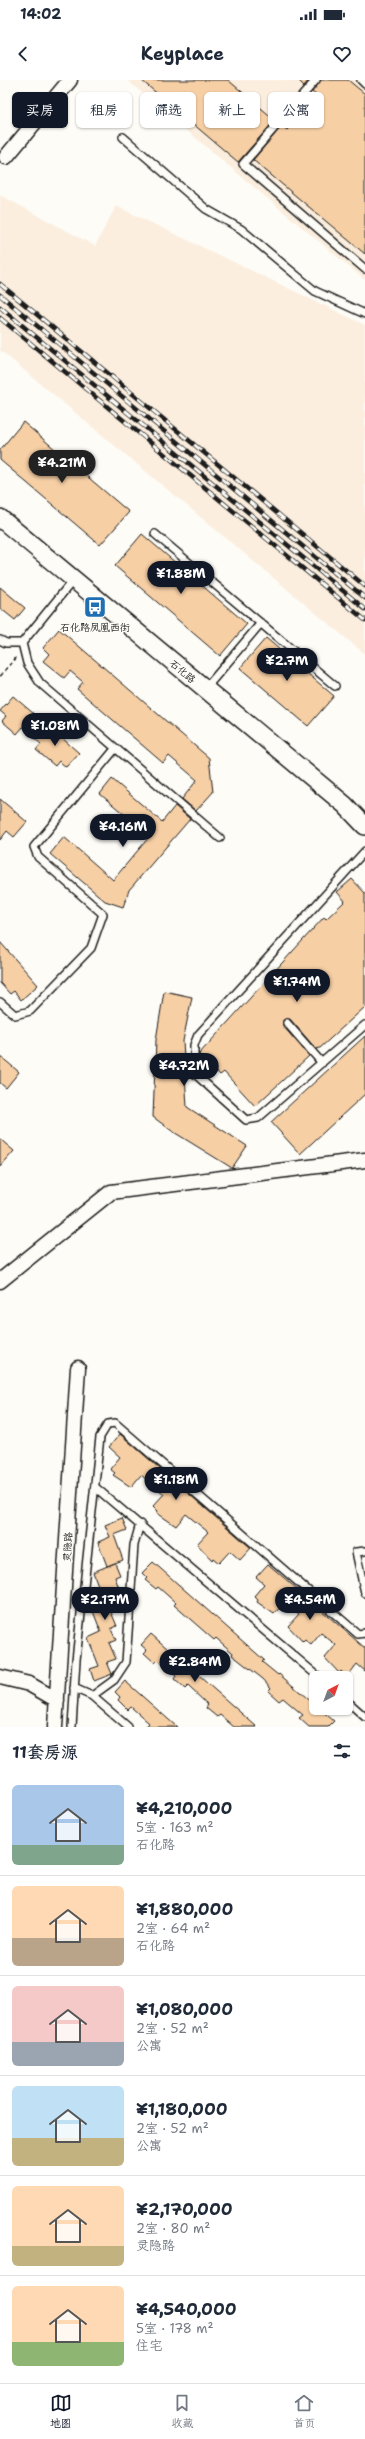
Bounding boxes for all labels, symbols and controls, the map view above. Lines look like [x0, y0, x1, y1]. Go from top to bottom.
text: 14:02 [20, 4, 62, 24]
text: Keyplace [141, 42, 224, 66]
icon: back [12, 43, 34, 65]
icon: heart [331, 43, 353, 65]
chip: 买房 [12, 92, 68, 128]
chip: 租房 [76, 92, 132, 128]
chip: 筛选 [140, 92, 196, 128]
chip: 新上 [204, 92, 260, 128]
chip: 公寓 [268, 92, 324, 128]
pin: ¥4.21M [29, 450, 95, 484]
text: ¥4.21M [38, 454, 86, 471]
pin: ¥1.88M [148, 561, 214, 595]
text: ¥1.88M [156, 565, 206, 582]
bus stop icon: 石化路凤凰西街 [82, 594, 108, 620]
place label: 石化路凤凰西街 [60, 621, 130, 634]
pin: ¥2.7M [259, 648, 315, 682]
text: ¥2.7M [266, 652, 308, 669]
street label: 石化路 [167, 657, 198, 686]
pin: ¥1.08M [22, 713, 88, 747]
text: ¥1.08M [30, 717, 80, 734]
pin: ¥4.16M [90, 814, 156, 848]
text: ¥4.16M [99, 818, 147, 835]
pin: ¥1.74M [264, 969, 330, 1003]
text: ¥1.74M [273, 973, 321, 990]
pin: ¥4.72M [151, 1053, 217, 1087]
text: ¥4.72M [159, 1057, 209, 1074]
pin: ¥1.18M [143, 1467, 209, 1501]
text: ¥1.18M [154, 1471, 199, 1488]
street label: 灵隐路 [60, 1532, 75, 1562]
pin: ¥2.17M [72, 1587, 138, 1621]
pin: ¥4.54M [277, 1587, 343, 1621]
text: ¥2.17M [81, 1591, 129, 1608]
text: ¥4.54M [284, 1591, 336, 1608]
pin: ¥2.84M [162, 1649, 228, 1683]
text: ¥2.84M [168, 1653, 222, 1670]
north arrow [309, 1671, 353, 1715]
map controls [309, 1671, 353, 1715]
icon: filters [331, 1740, 353, 1762]
text: 11套房源 [12, 1741, 78, 1763]
text: ¥4,210,000 [136, 1797, 232, 1819]
icon: home [44, 1801, 92, 1849]
text: 5室 · 163 m² [136, 1819, 213, 1836]
text: 石化路 [136, 1836, 175, 1853]
text: ¥1,880,000 [136, 1898, 233, 1920]
icon: home [44, 1902, 92, 1950]
text: 2室 · 64 m² [136, 1920, 210, 1937]
text: 石化路 [136, 1937, 175, 1954]
text: ¥1,080,000 [136, 1998, 233, 2020]
icon: home [44, 2002, 92, 2050]
text: 2室 · 52 m² [136, 2020, 209, 2037]
text: 公寓 [136, 2037, 162, 2054]
text: ¥1,180,000 [136, 2098, 228, 2120]
icon: home [44, 2102, 92, 2150]
text: 2室 · 52 m² [136, 2120, 209, 2137]
text: 公寓 [136, 2137, 162, 2154]
text: ¥2,170,000 [136, 2198, 233, 2220]
icon: home [44, 2202, 92, 2250]
text: 2室 · 80 m² [136, 2220, 210, 2237]
text: 灵隐路 [136, 2237, 175, 2254]
text: ¥4,540,000 [136, 2298, 237, 2320]
icon: home [44, 2302, 92, 2350]
text: 5室 · 178 m² [136, 2320, 214, 2337]
text: 住宅 [136, 2337, 162, 2354]
tab: 地图 [50, 2392, 72, 2431]
tab: 收藏 [171, 2392, 193, 2431]
tab: 首页 [293, 2392, 315, 2431]

